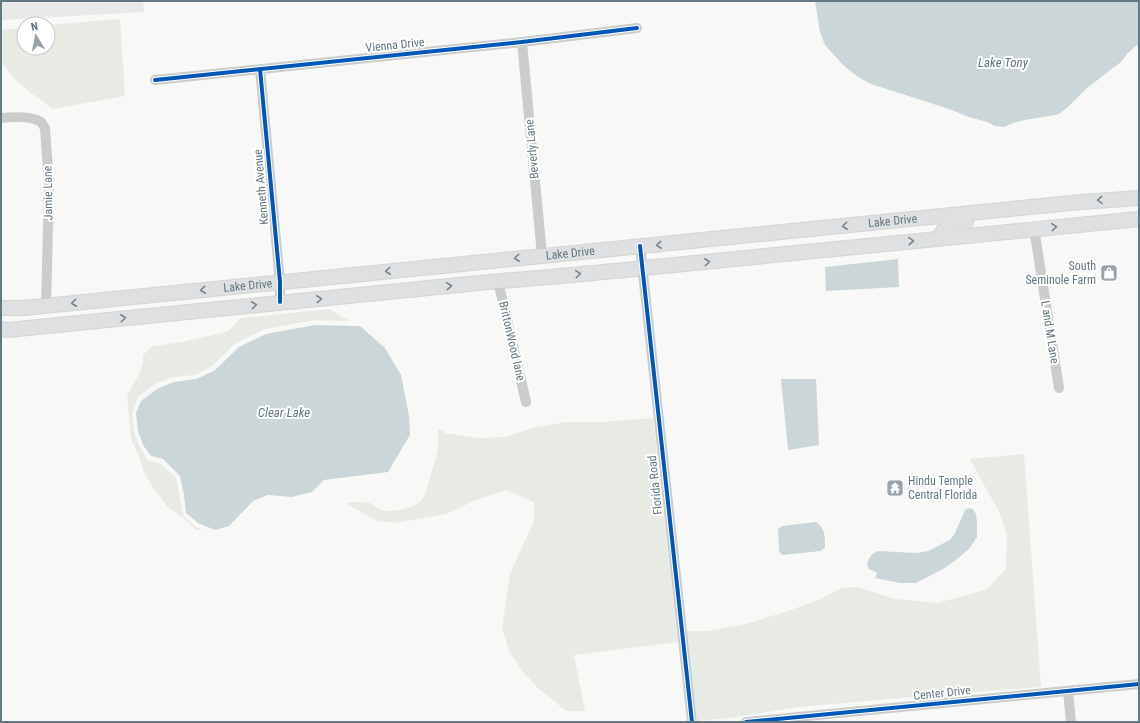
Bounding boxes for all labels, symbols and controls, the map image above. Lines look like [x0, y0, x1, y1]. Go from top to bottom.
north arrow [16, 16, 56, 56]
text: N [30, 20, 39, 34]
street label: Vienna Drive [365, 35, 426, 55]
water label: Lake Tony [978, 55, 1029, 70]
street label: Beverly Lane [522, 118, 542, 179]
street label: Kenneth Avenue [251, 148, 271, 225]
street label: Jamie Lane [41, 165, 55, 220]
one-way arrow [1097, 196, 1103, 205]
street label: Lake Drive [868, 211, 918, 230]
one-way arrow [842, 221, 848, 230]
one-way arrow [1051, 222, 1057, 231]
one-way arrow [908, 237, 914, 246]
one-way arrow [656, 240, 662, 249]
street label: Lake Drive [545, 244, 596, 263]
one-way arrow [514, 253, 520, 262]
one-way arrow [704, 257, 710, 266]
place label: South Seminole Farm [1025, 259, 1096, 287]
shop icon: South Seminole Farm [1099, 263, 1119, 283]
one-way arrow [385, 267, 391, 276]
one-way arrow [575, 270, 581, 279]
street label: Lake Drive [223, 276, 273, 295]
one-way arrow [446, 282, 452, 291]
one-way arrow [200, 285, 206, 294]
one-way arrow [316, 294, 322, 303]
one-way arrow [71, 298, 77, 307]
street label: BrittonWood lane [496, 300, 528, 383]
street label: L and M Lane [1038, 300, 1062, 365]
one-way arrow [251, 301, 257, 310]
one-way arrow [120, 314, 126, 323]
water label: Clear Lake [258, 405, 310, 420]
street label: Florida Road [645, 455, 665, 515]
place label: Hindu Temple Central Florida [908, 474, 977, 502]
temple icon: Hindu Temple Central Florida [885, 478, 905, 498]
street label: Center Drive [913, 683, 972, 703]

